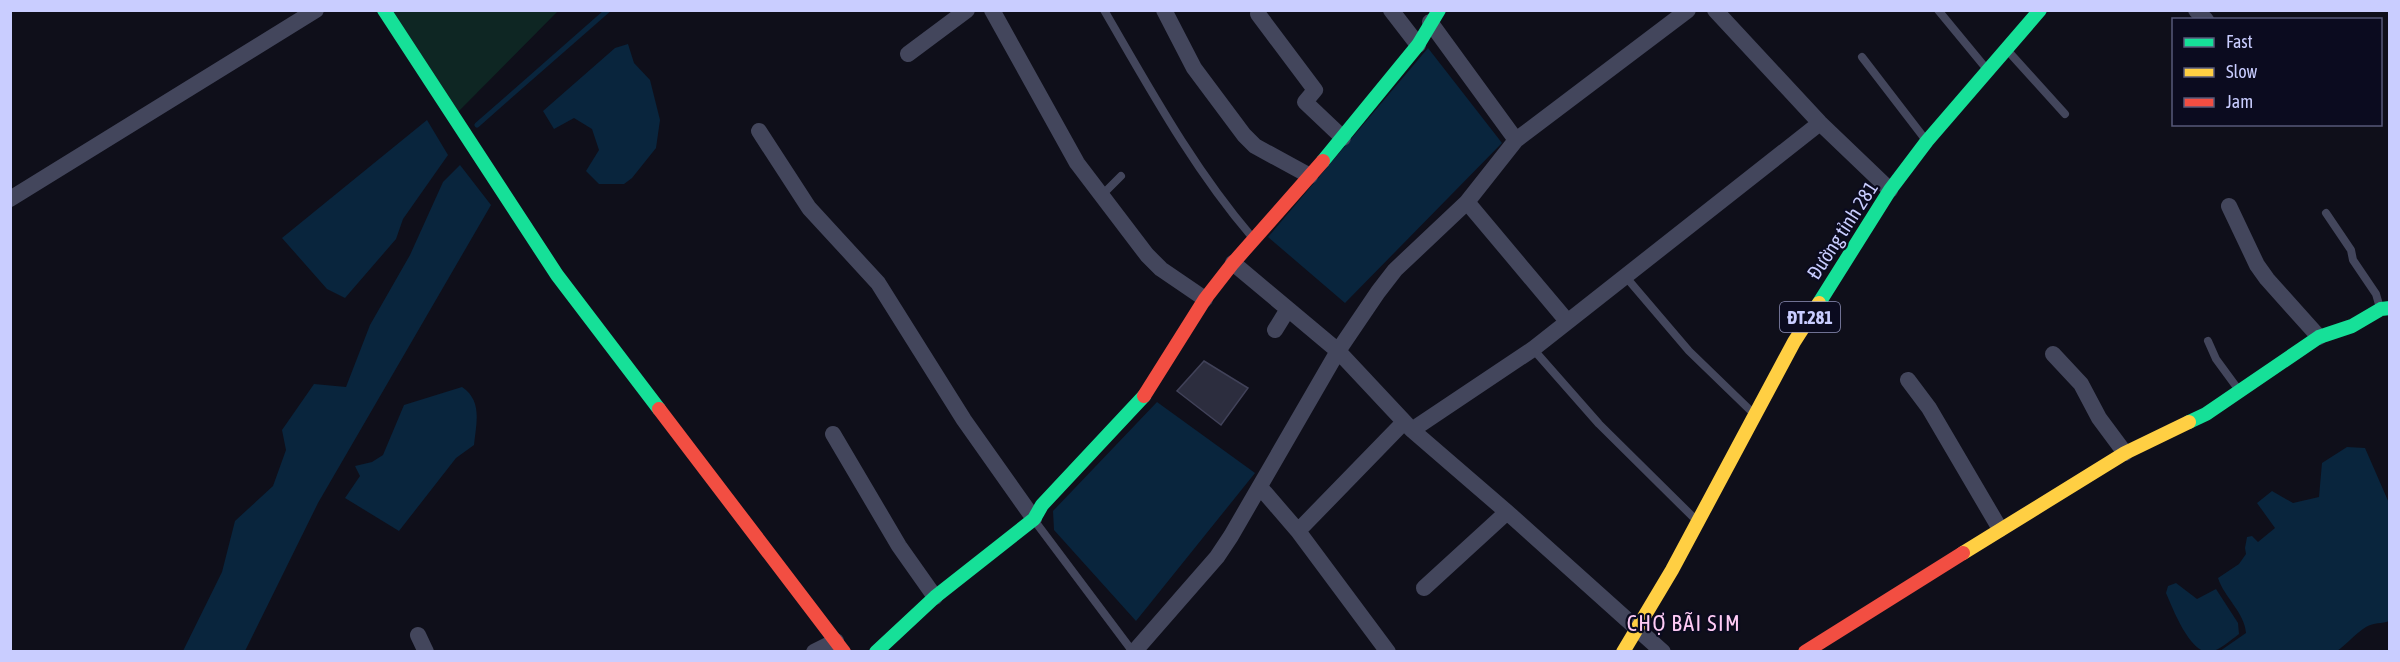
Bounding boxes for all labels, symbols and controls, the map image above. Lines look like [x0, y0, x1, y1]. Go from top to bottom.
legend [2172, 18, 2382, 126]
text: Fast [2226, 31, 2253, 52]
text: Slow [2226, 61, 2257, 82]
text: Jam [2226, 91, 2253, 112]
street label: Đường tỉnh 281 [1802, 177, 1882, 283]
road number: ĐT.281 [1780, 302, 1840, 332]
district label: CHỢ BÃI SIM [1627, 610, 1741, 636]

